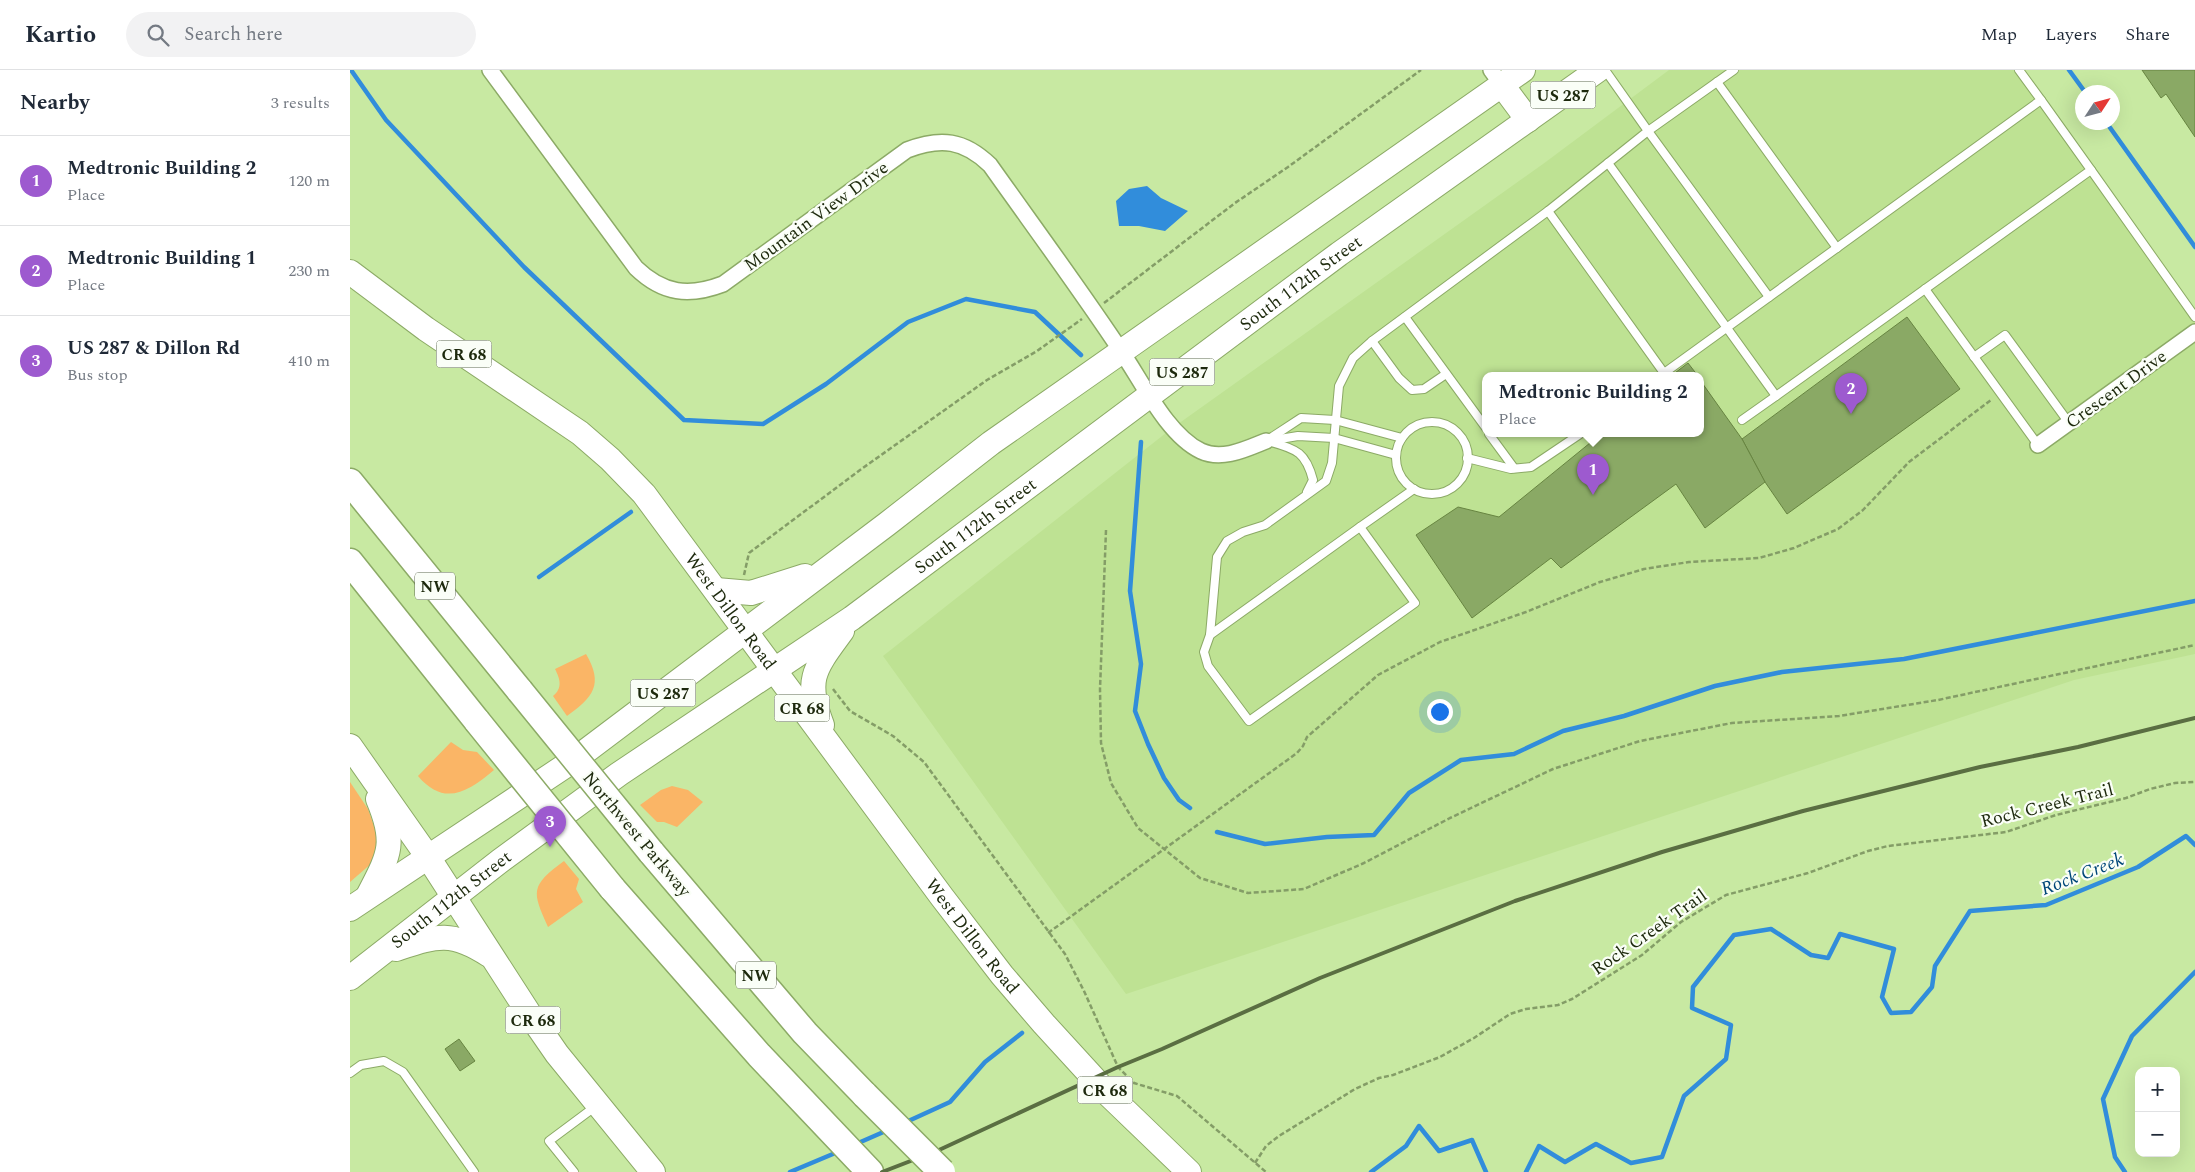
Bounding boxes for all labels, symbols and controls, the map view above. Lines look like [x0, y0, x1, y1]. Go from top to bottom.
search box [126, 12, 476, 57]
text: Kartio [25, 17, 96, 53]
text: Search here [184, 20, 283, 49]
icon: search [144, 21, 172, 49]
text: Map [1981, 21, 2017, 48]
text: Layers [2045, 21, 2097, 48]
text: Share [2125, 21, 2170, 48]
road number: US 287 [1530, 82, 1596, 108]
north arrow [2075, 85, 2120, 130]
text: Nearby [20, 87, 90, 119]
text: 3 results [271, 91, 330, 115]
text: Medtronic Building 2 [67, 154, 256, 183]
street label: Mountain View Drive [738, 155, 894, 278]
text: 1 [32, 169, 40, 193]
text: 120 m [288, 169, 330, 193]
text: Place [67, 183, 105, 207]
street label: South 112th Street [1234, 229, 1368, 338]
text: Medtronic Building 1 [67, 244, 256, 273]
text: 2 [32, 259, 40, 283]
text: 230 m [288, 259, 330, 283]
text: Place [67, 273, 105, 297]
text: US 287 & Dillon Rd [67, 334, 240, 363]
road number: CR 68 [436, 340, 492, 368]
street label: Crescent Drive [2060, 343, 2173, 435]
text: 3 [32, 349, 40, 373]
text: 410 m [288, 349, 330, 373]
road number: US 287 [1150, 358, 1214, 386]
text: Bus stop [67, 363, 128, 387]
popup [1482, 372, 1704, 437]
pin: 2 [1835, 373, 1867, 414]
text: Medtronic Building 2 [1498, 378, 1688, 407]
text: Place [1498, 407, 1536, 431]
pin: 1 [1577, 454, 1609, 495]
street label: South 112th Street [909, 471, 1042, 581]
street label: West Dillon Road [678, 547, 783, 676]
road number: NW [415, 572, 455, 600]
road number: US 287 [630, 680, 696, 706]
road number: CR 68 [774, 694, 830, 721]
your location [1427, 699, 1453, 725]
street label: Northwest Parkway [576, 766, 698, 904]
street label: Rock Creek Trail [1978, 776, 2116, 835]
pin: 3 [534, 806, 566, 847]
street label: South 112th Street [385, 844, 517, 955]
water label: Rock Creek [2037, 845, 2128, 904]
street label: West Dillon Road [919, 873, 1026, 1000]
street label: Rock Creek Trail [1586, 882, 1713, 982]
road number: NW [736, 962, 776, 988]
road number: CR 68 [506, 1006, 560, 1034]
map controls [2135, 1067, 2180, 1157]
button: + [2135, 1067, 2180, 1112]
road number: CR 68 [1078, 1076, 1132, 1104]
button: − [2135, 1112, 2180, 1157]

